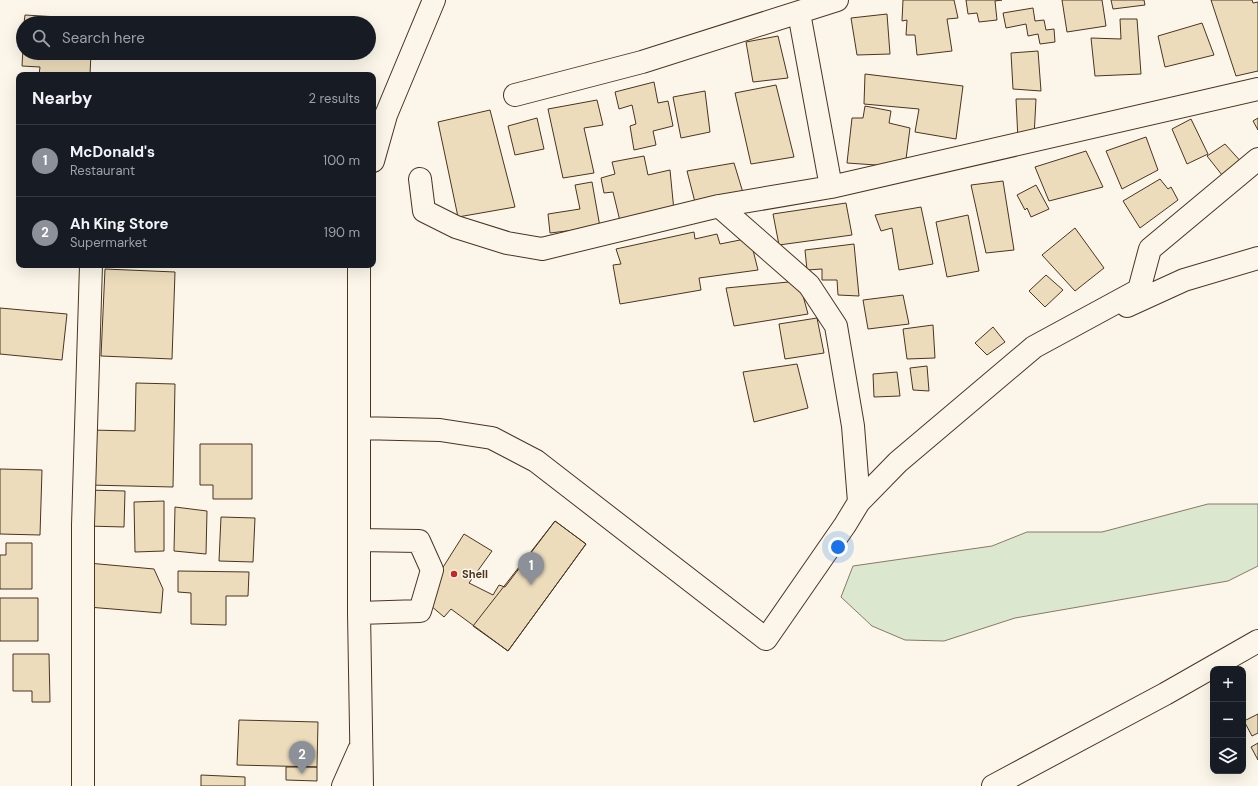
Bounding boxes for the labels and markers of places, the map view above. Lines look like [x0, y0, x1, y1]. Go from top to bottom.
pin: 1 [518, 552, 544, 585]
place label: Shell [462, 567, 488, 581]
marker: Shell [449, 569, 459, 579]
pin: 2 [289, 741, 315, 774]

